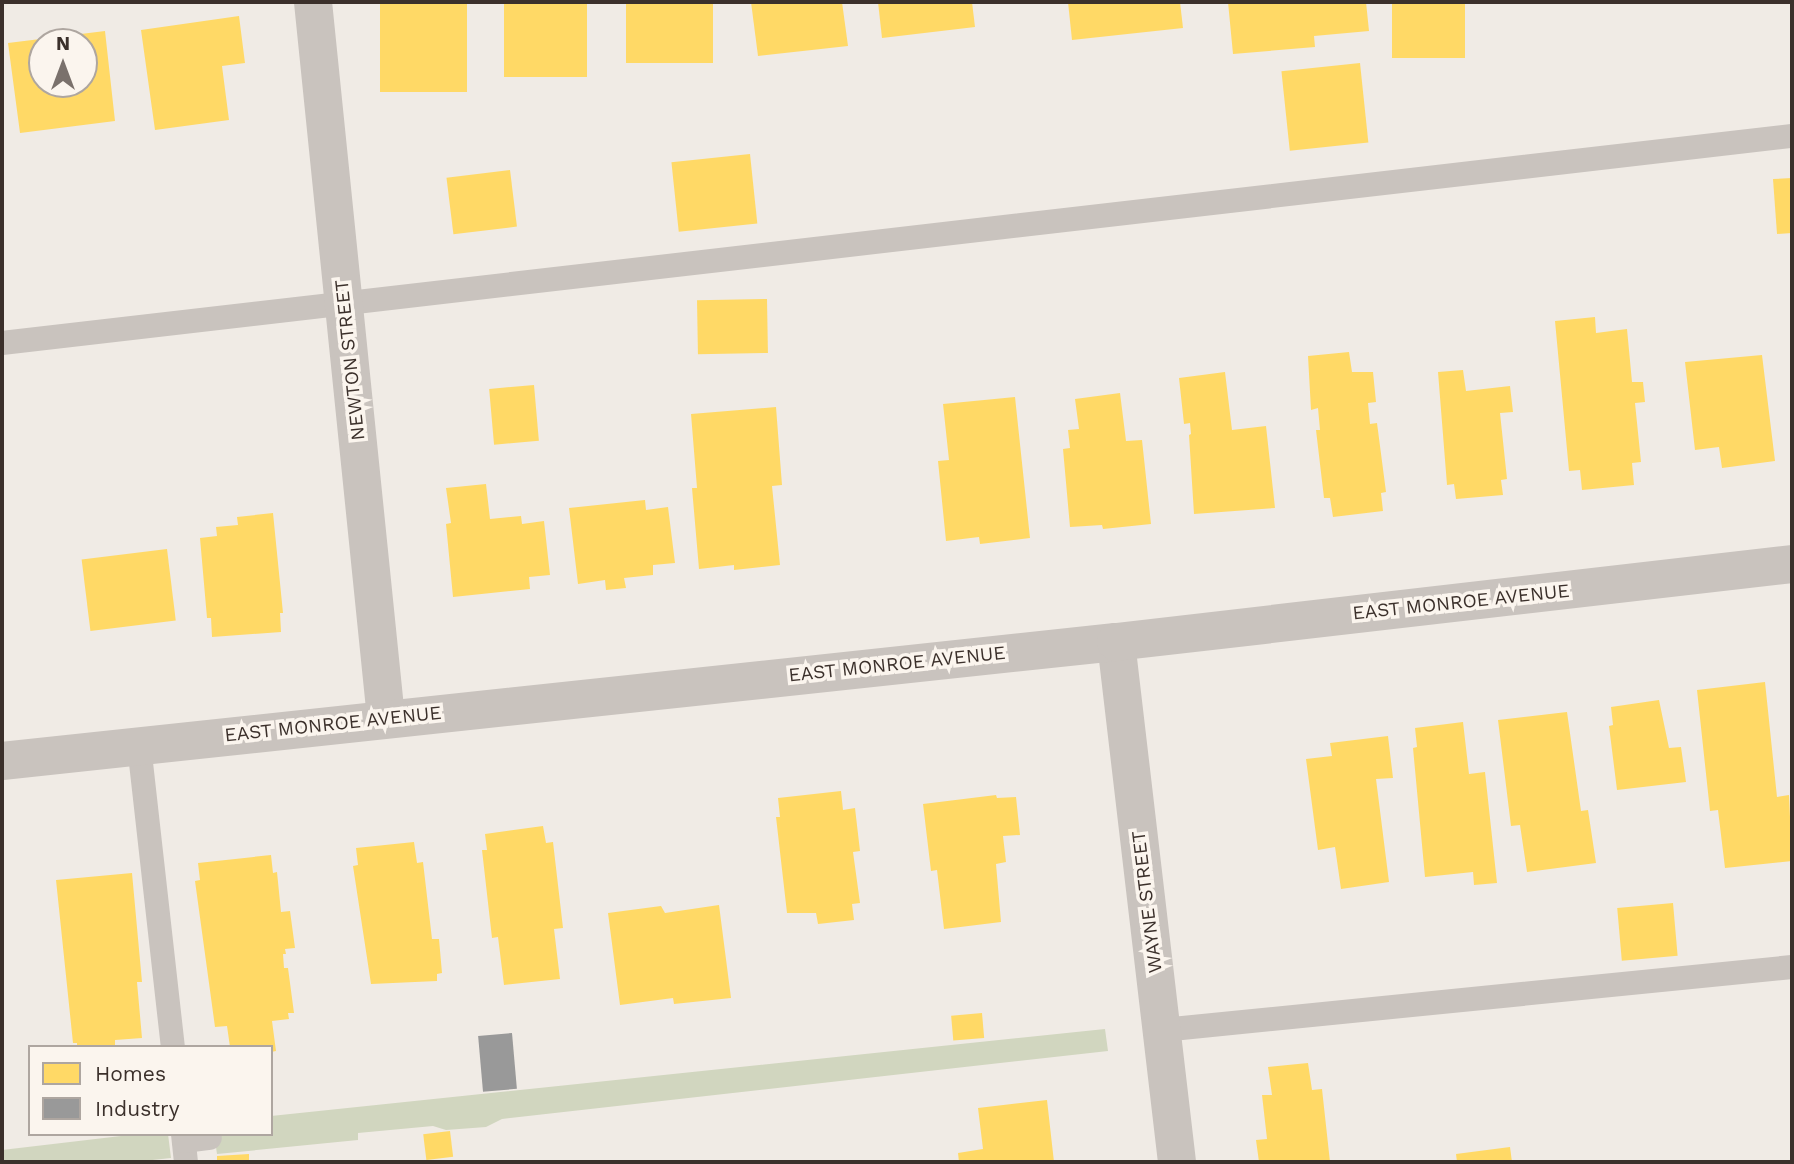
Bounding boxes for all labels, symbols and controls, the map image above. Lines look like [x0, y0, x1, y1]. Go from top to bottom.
north arrow [28, 28, 98, 98]
text: N [56, 32, 70, 55]
street label: NEWTON STREET [330, 279, 370, 441]
street label: EAST MONROE AVENUE [1351, 579, 1571, 625]
street label: EAST MONROE AVENUE [787, 641, 1007, 687]
street label: EAST MONROE AVENUE [223, 701, 443, 747]
street label: WAYNE STREET [1127, 830, 1167, 974]
legend [28, 1045, 273, 1136]
text: Homes [95, 1061, 166, 1086]
text: Industry [95, 1096, 180, 1121]

